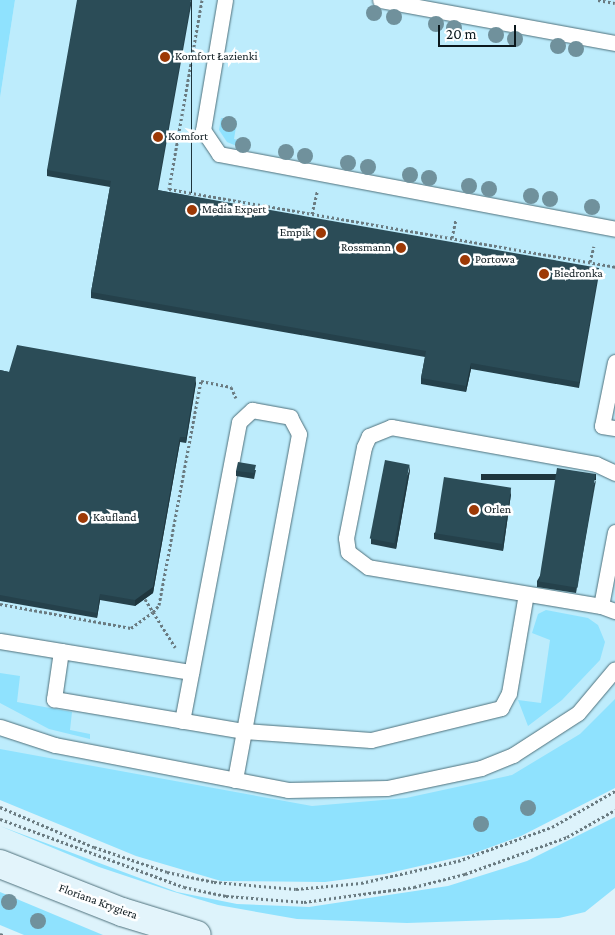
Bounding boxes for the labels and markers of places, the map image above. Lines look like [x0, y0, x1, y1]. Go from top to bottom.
place label: Komfort Łazienki [175, 50, 258, 64]
marker: Komfort Łazienki [159, 51, 171, 63]
place label: Komfort [168, 130, 208, 144]
marker: Komfort [152, 131, 164, 143]
place label: Media Expert [202, 203, 266, 217]
marker: Media Expert [186, 204, 198, 216]
place label: Empik [280, 226, 311, 240]
marker: Empik [315, 227, 327, 239]
place label: Rossmann [341, 241, 391, 255]
marker: Rossmann [395, 242, 407, 254]
place label: Portowa [475, 253, 515, 267]
marker: Portowa [459, 254, 471, 266]
place label: Biedronka [554, 267, 603, 281]
marker: Biedronka [538, 268, 550, 280]
place label: Orlen [484, 503, 511, 517]
marker: Orlen [468, 504, 480, 516]
place label: Kaufland [93, 511, 137, 525]
marker: Kaufland [77, 512, 89, 524]

